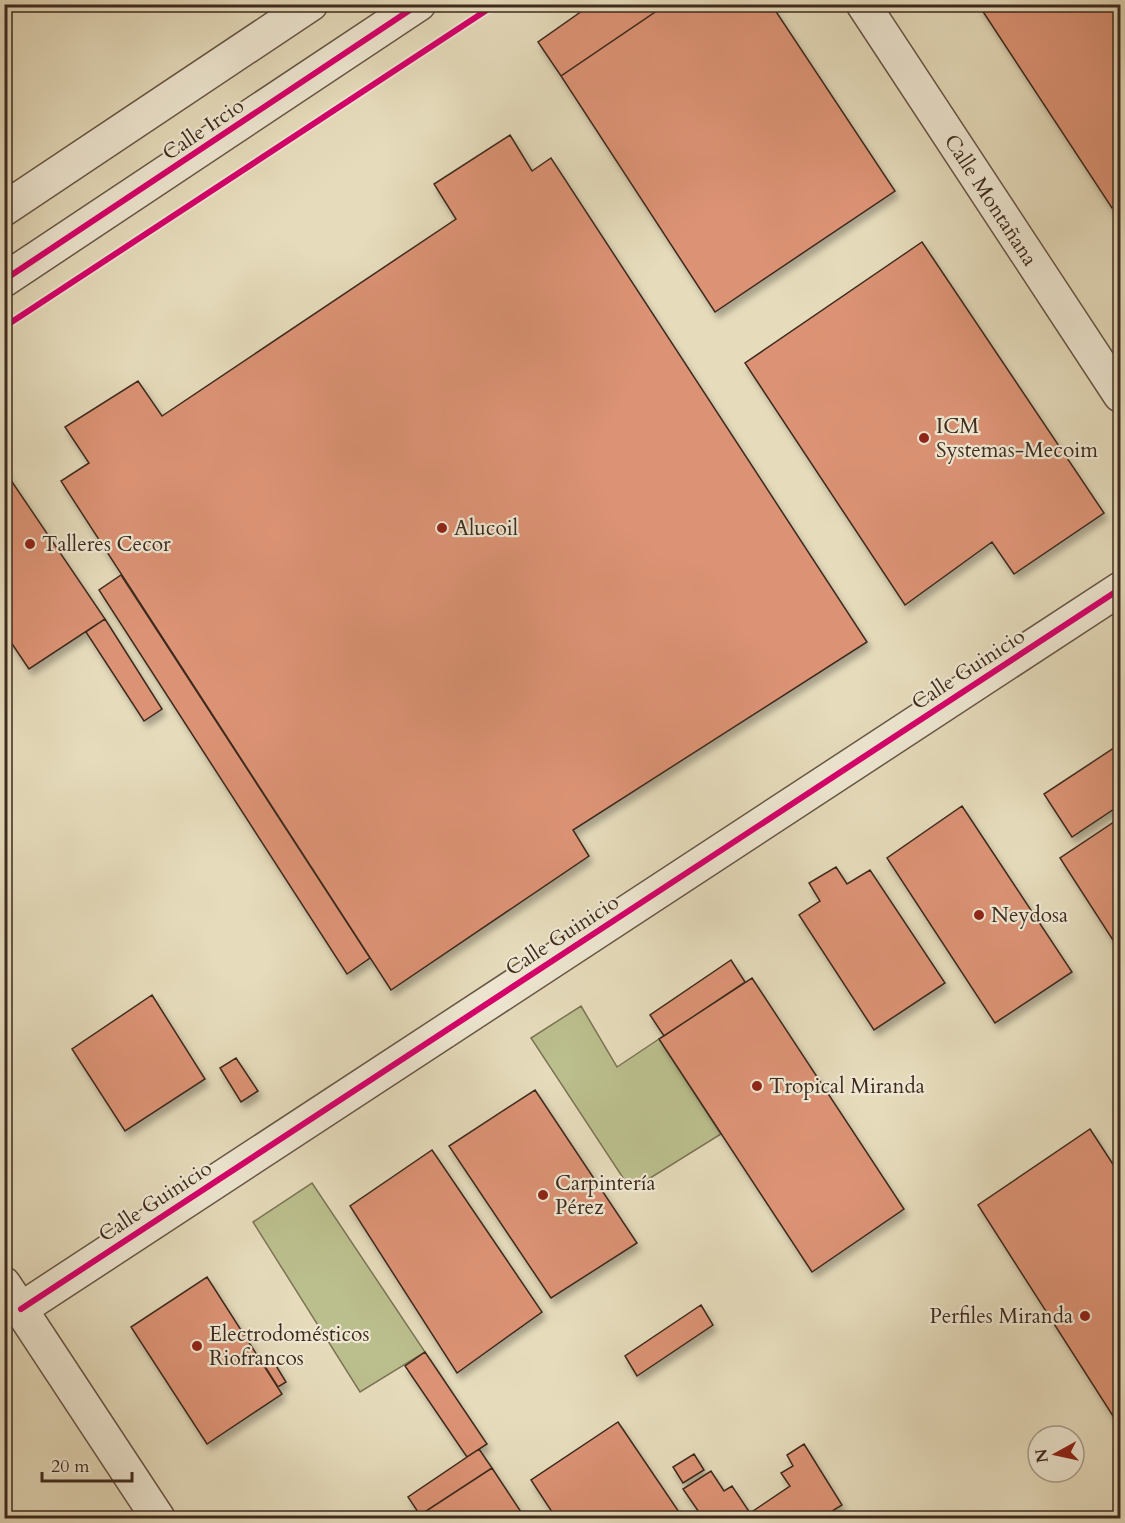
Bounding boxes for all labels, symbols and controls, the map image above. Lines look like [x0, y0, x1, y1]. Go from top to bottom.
street label: Calle Ircio [157, 91, 250, 167]
street label: Calle Montañana [937, 129, 1044, 272]
place label: ICM Systemas-Mecoim [936, 412, 1098, 465]
marker: ICM Systemas-Mecoim [917, 431, 931, 445]
place label: Alucoil [454, 514, 518, 543]
marker: Alucoil [435, 521, 449, 535]
place label: Talleres Cecor [42, 530, 171, 559]
marker: Talleres Cecor [23, 537, 37, 551]
street label: Calle Guinicio [906, 622, 1031, 717]
street label: Calle Guinicio [500, 888, 625, 983]
place label: Neydosa [991, 901, 1068, 930]
marker: Neydosa [972, 908, 986, 922]
place label: Tropical Miranda [769, 1072, 925, 1101]
marker: Tropical Miranda [750, 1079, 764, 1093]
street label: Calle Guinicio [93, 1154, 218, 1249]
place label: Carpintería Pérez [555, 1169, 656, 1222]
marker: Carpintería Pérez [536, 1188, 550, 1202]
place label: Perfiles Miranda [929, 1302, 1073, 1331]
marker: Perfiles Miranda [1078, 1309, 1092, 1323]
place label: Electrodomésticos Riofrancos [209, 1320, 369, 1373]
marker: Electrodomésticos Riofrancos [190, 1339, 204, 1353]
north arrow [1026, 1424, 1086, 1484]
scale bar [42, 1445, 132, 1483]
text: N [1030, 1447, 1054, 1464]
text: 20 m [51, 1454, 90, 1479]

